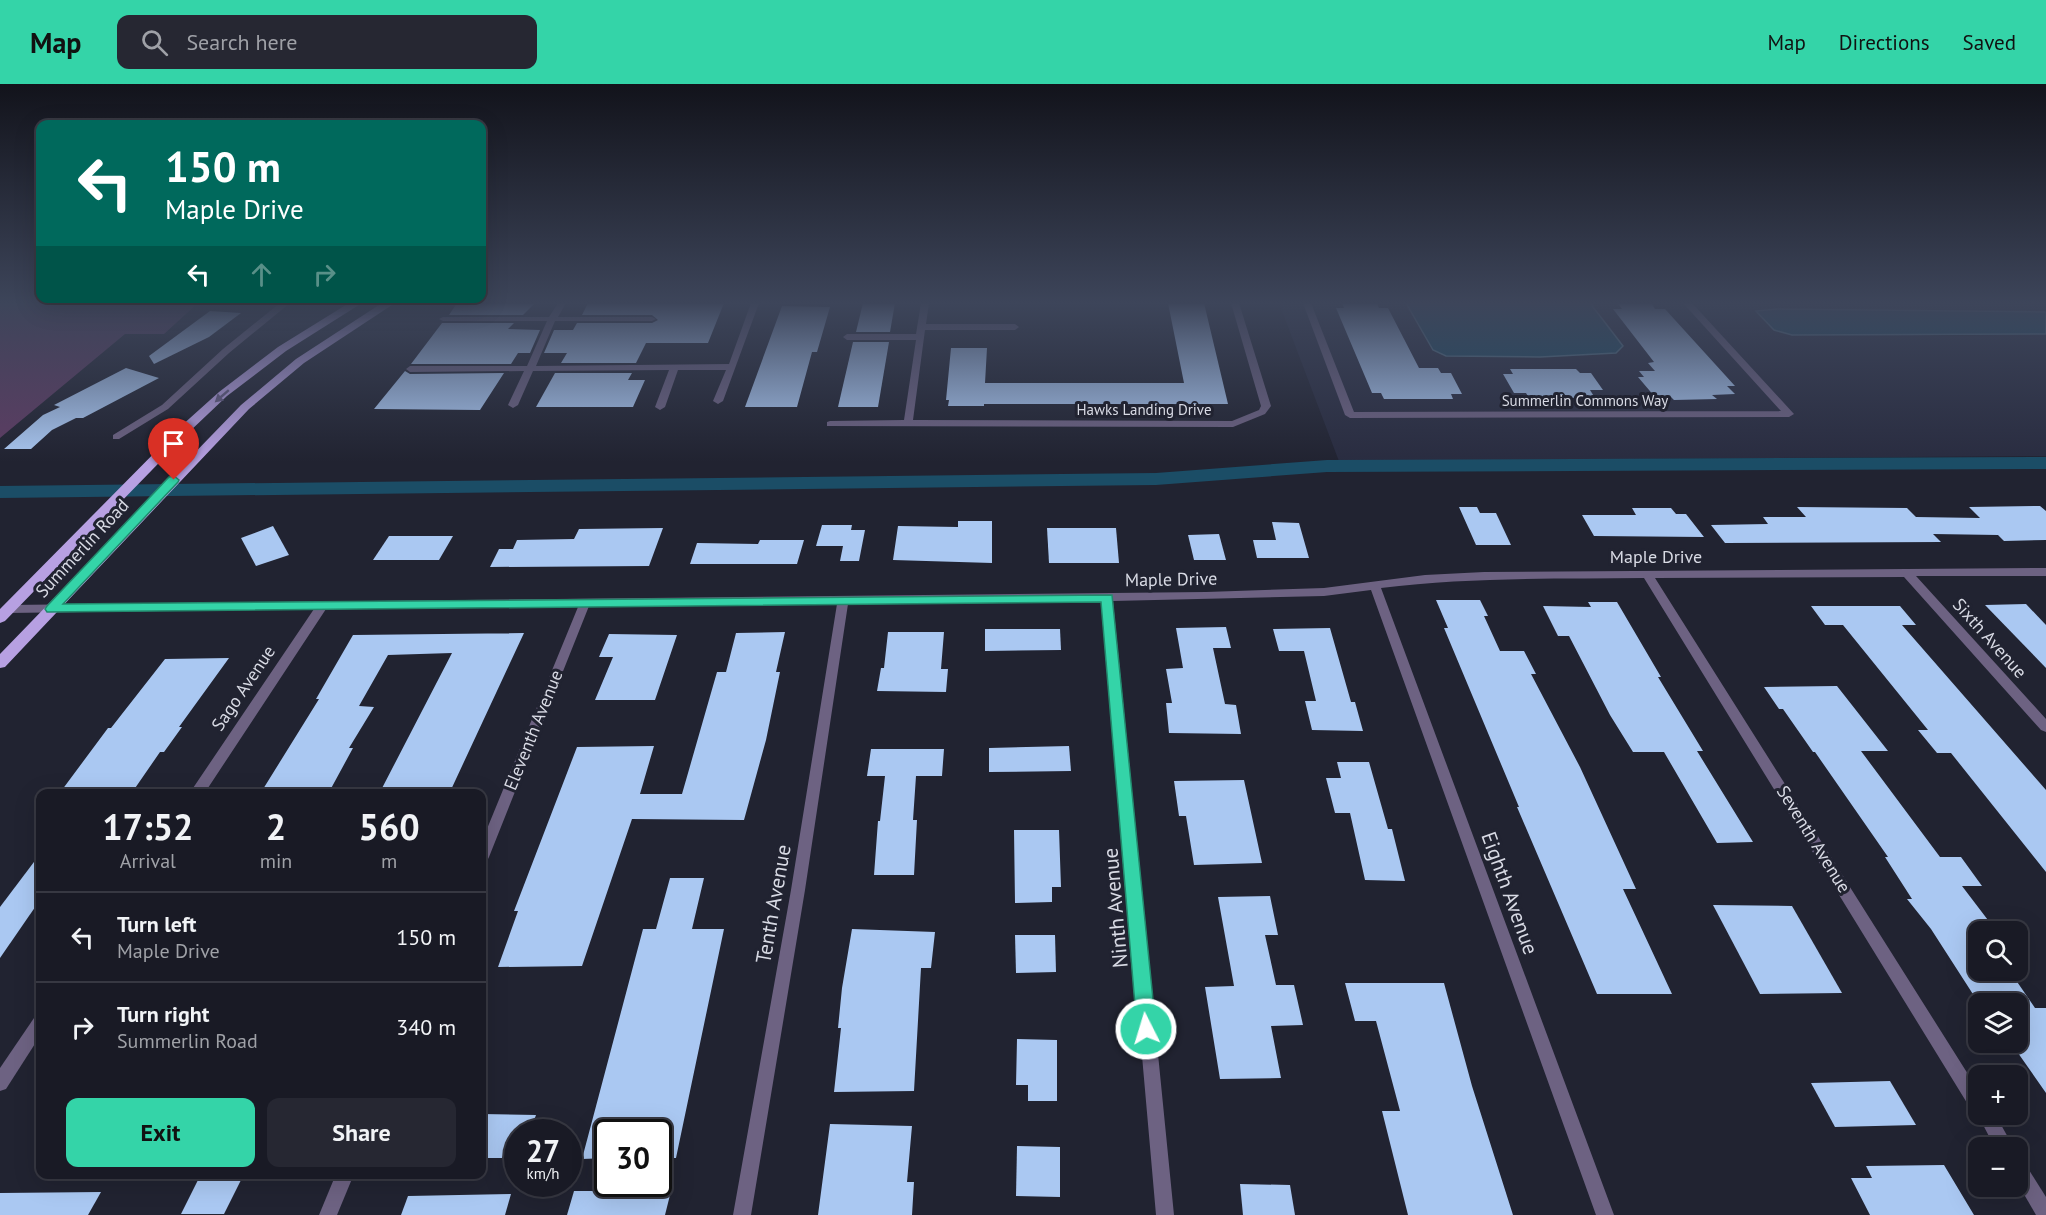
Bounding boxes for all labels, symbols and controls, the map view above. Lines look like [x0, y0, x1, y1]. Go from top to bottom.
search box [117, 15, 537, 69]
text: Map [30, 24, 81, 61]
icon: search [138, 26, 171, 59]
text: Search here [186, 28, 297, 56]
text: Map [1767, 29, 1806, 56]
text: Directions [1839, 29, 1930, 56]
text: Saved [1963, 29, 2016, 56]
text: 150 m [165, 139, 281, 194]
icon: left [66, 144, 144, 222]
text: Maple Drive [165, 192, 304, 226]
icon: left [182, 258, 215, 291]
icon: ahead [245, 258, 278, 291]
icon: right [308, 258, 341, 291]
one-way arrow [215, 389, 230, 402]
street label: Summerlin Commons Way [1502, 391, 1668, 410]
street label: Hawks Landing Drive [1076, 400, 1212, 419]
pin [148, 418, 199, 480]
icon: arrive [157, 427, 190, 460]
street label: Summerlin Road [30, 494, 134, 602]
street label: Maple Drive [1610, 545, 1702, 568]
street label: Maple Drive [1125, 567, 1217, 591]
street label: Sixth Avenue [1948, 593, 2032, 683]
street label: Sago Avenue [206, 641, 280, 735]
street label: Eleventh Avenue [498, 667, 568, 793]
street label: Seventh Avenue [1772, 781, 1856, 897]
text: 17:52 [102, 803, 194, 850]
text: 2 [266, 803, 286, 850]
text: 560 [359, 803, 420, 850]
street label: Eighth Avenue [1475, 828, 1545, 958]
street label: Tenth Avenue [749, 842, 797, 966]
street label: Ninth Avenue [1096, 847, 1134, 969]
text: Arrival [120, 848, 176, 874]
text: min [260, 848, 292, 874]
text: m [381, 848, 397, 874]
text: Turn left [117, 910, 197, 938]
icon: left [66, 921, 99, 954]
map controls [1968, 921, 2028, 1197]
button: search [1968, 921, 2028, 981]
text: 150 m [396, 923, 456, 951]
text: Maple Drive [117, 938, 220, 964]
button: layers [1968, 993, 2028, 1053]
position arrow [1114, 997, 1178, 1061]
text: Turn right [117, 1000, 209, 1028]
icon: right [66, 1011, 99, 1044]
text: 340 m [396, 1013, 456, 1041]
text: Summerlin Road [117, 1028, 258, 1054]
button: + [1968, 1065, 2028, 1125]
button: Exit [66, 1098, 255, 1167]
button: Share [267, 1098, 456, 1167]
speed limit sign: 30 [594, 1119, 672, 1197]
text: 27 [526, 1131, 560, 1170]
button: − [1968, 1137, 2028, 1197]
text: km/h [527, 1164, 559, 1183]

